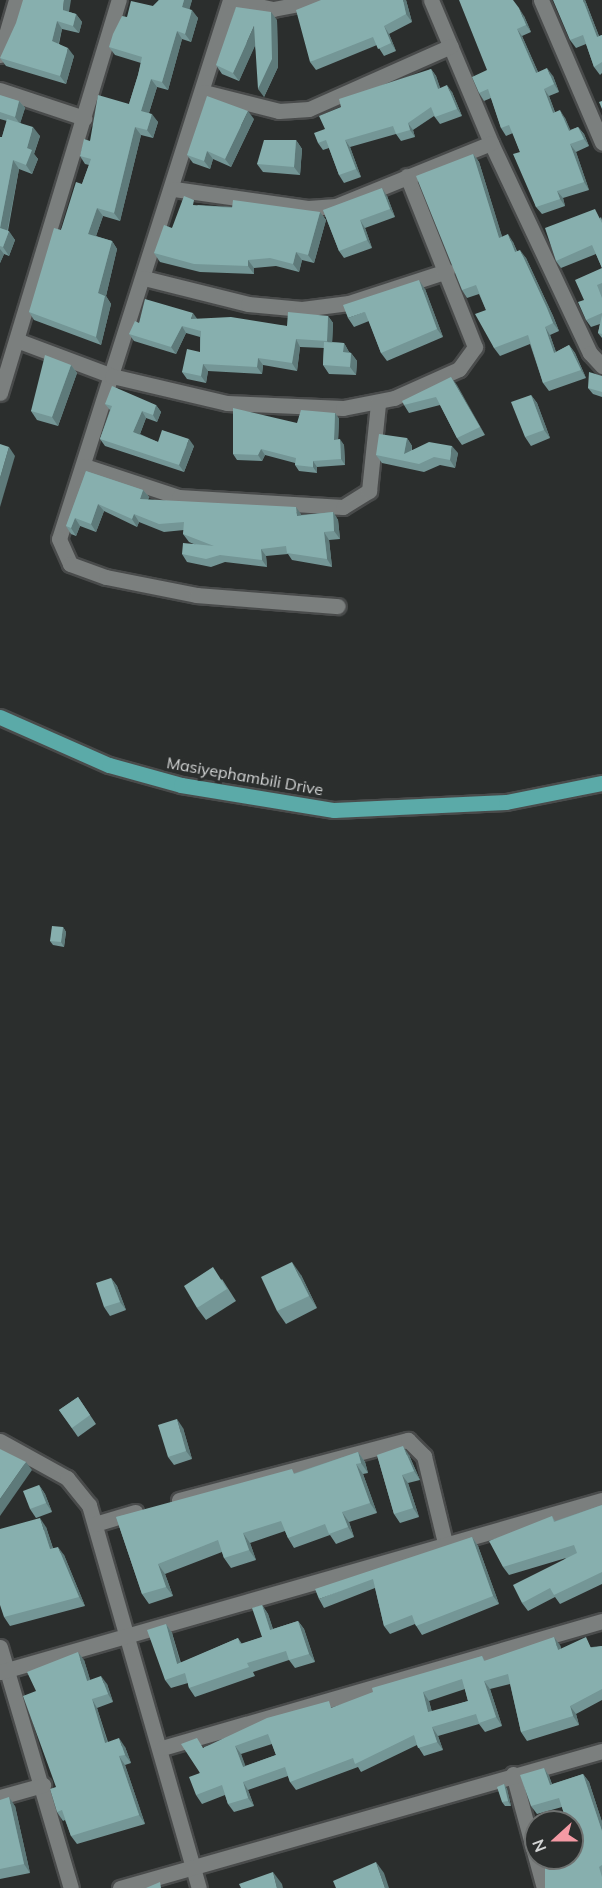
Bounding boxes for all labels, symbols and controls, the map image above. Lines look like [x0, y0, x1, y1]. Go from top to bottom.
street label: Masiyephambili Drive [165, 753, 325, 799]
north arrow [524, 1810, 584, 1870]
text: N [528, 1837, 551, 1855]

